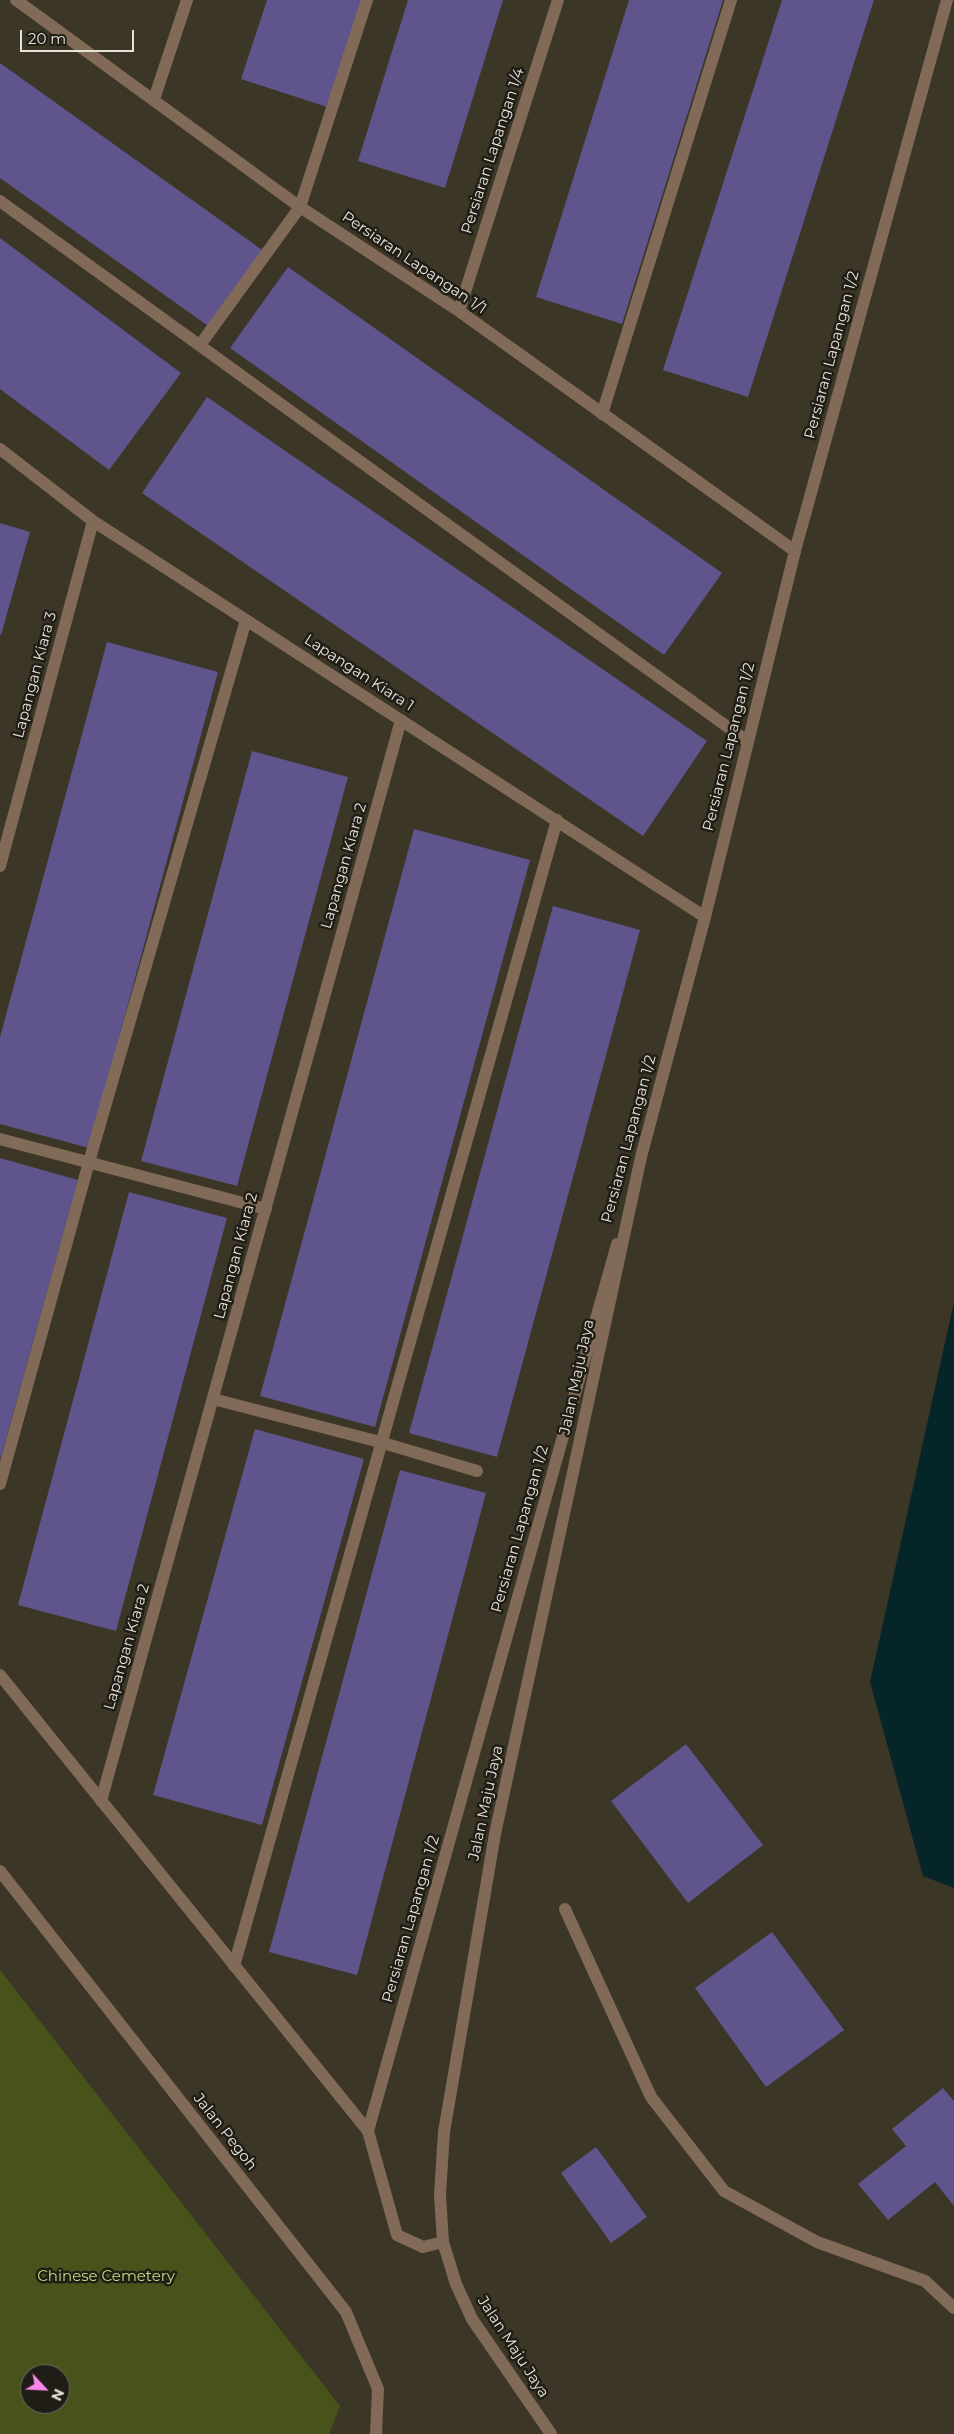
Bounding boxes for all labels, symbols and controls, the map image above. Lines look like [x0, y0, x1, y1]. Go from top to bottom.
scale bar [22, 20, 136, 52]
text: 20 m [28, 29, 66, 48]
street label: Persiaran Lapangan 1/4 [458, 66, 528, 236]
street label: Persiaran Lapangan 1/1 [338, 208, 490, 318]
street label: Persiaran Lapangan 1/2 [801, 269, 863, 441]
street label: Lapangan Kiara 3 [9, 610, 61, 740]
street label: Lapangan Kiara 1 [301, 631, 417, 715]
street label: Persiaran Lapangan 1/2 [699, 661, 759, 833]
street label: Lapangan Kiara 2 [317, 801, 371, 931]
street label: Persiaran Lapangan 1/2 [598, 1053, 660, 1225]
street label: Lapangan Kiara 2 [210, 1191, 262, 1321]
street label: Jalan Maju Jaya [556, 1318, 598, 1436]
street label: Persiaran Lapangan 1/2 [487, 1443, 553, 1615]
street label: Lapangan Kiara 2 [100, 1582, 154, 1712]
street label: Jalan Maju Jaya [465, 1744, 507, 1862]
street label: Persiaran Lapangan 1/2 [378, 1833, 444, 2005]
street label: Jalan Pegoh [189, 2090, 261, 2174]
park label: Chinese Cemetery [37, 2268, 175, 2286]
street label: Jalan Maju Jaya [473, 2293, 553, 2401]
north arrow [20, 2364, 70, 2414]
text: N [47, 2386, 68, 2404]

